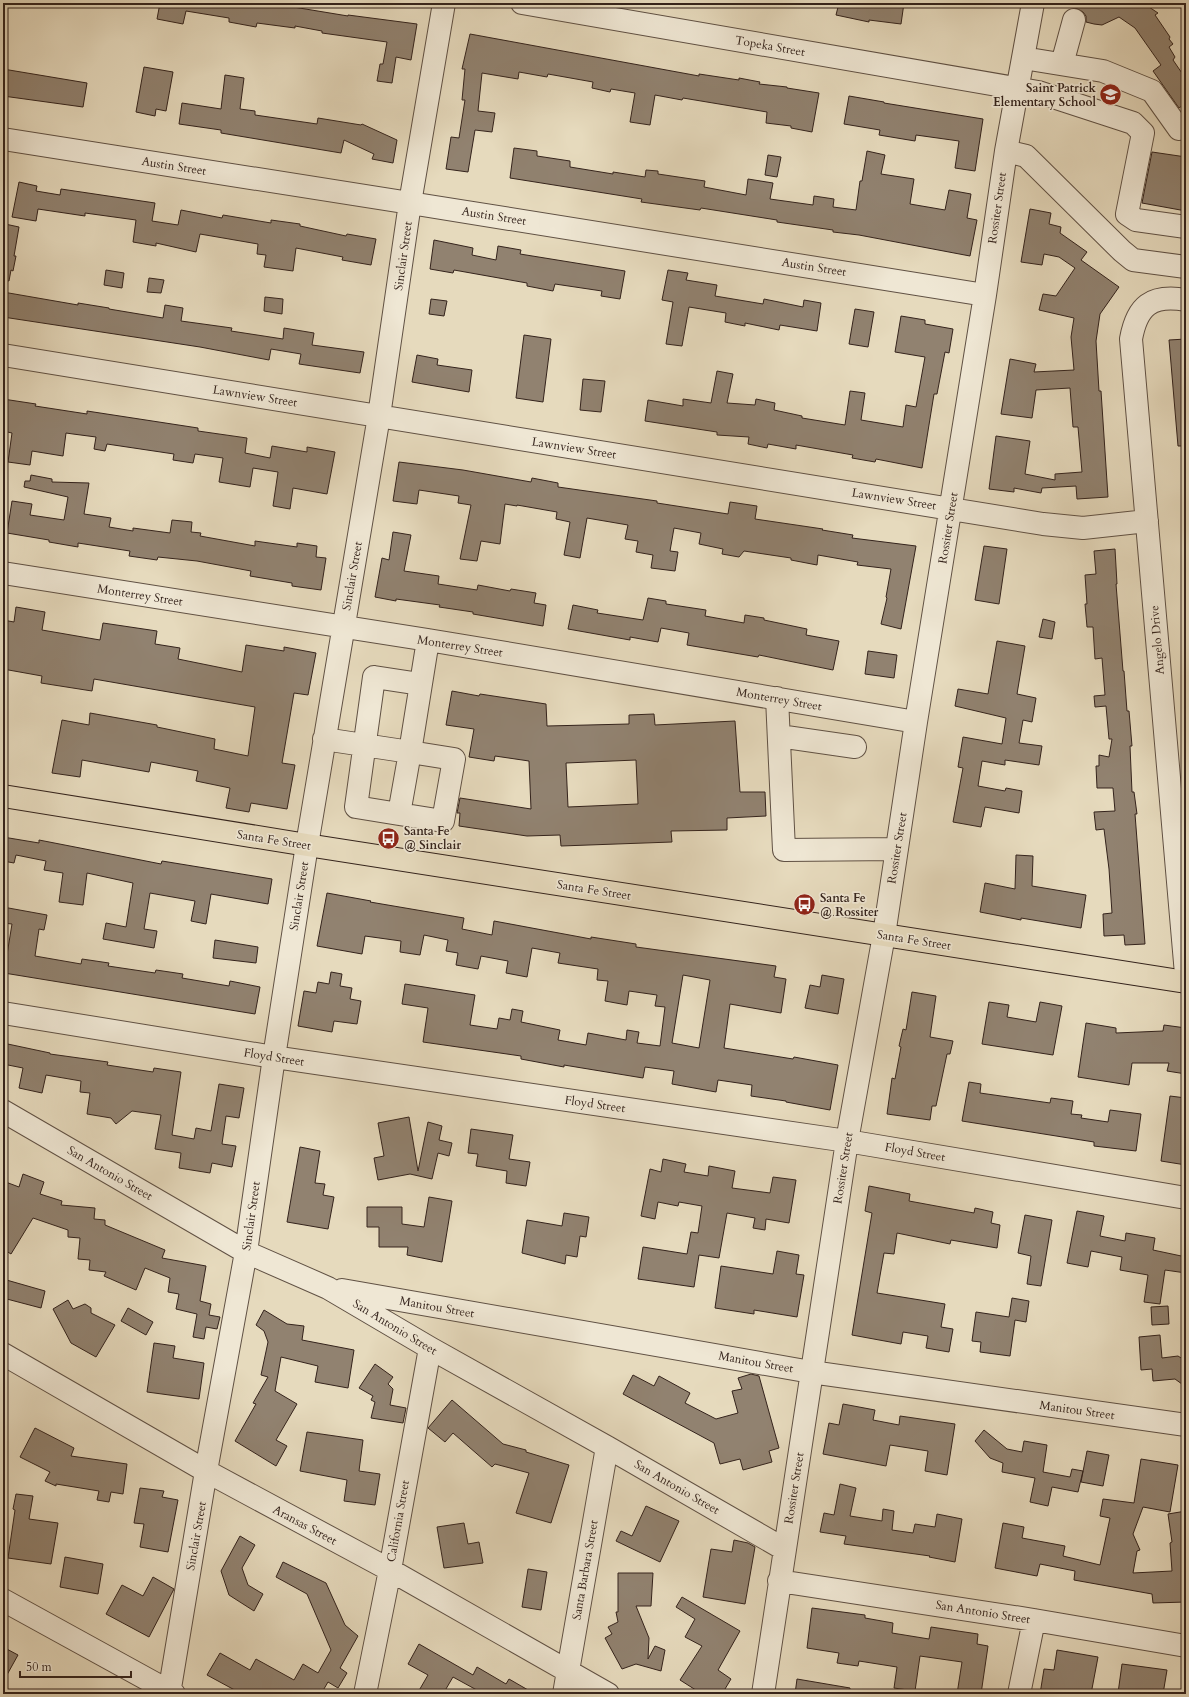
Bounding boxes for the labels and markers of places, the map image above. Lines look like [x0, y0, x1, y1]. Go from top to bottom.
place label: Saint Patrick Elementary School [993, 80, 1097, 110]
school or university icon: Saint Patrick Elementary School [1098, 82, 1124, 108]
place label: Santa Fe @ Sinclair [404, 823, 461, 853]
bus stop icon: Santa Fe @ Sinclair [376, 825, 402, 851]
place label: Santa Fe @ Rossiter [820, 890, 878, 920]
bus stop icon: Santa Fe @ Rossiter [792, 892, 818, 918]

